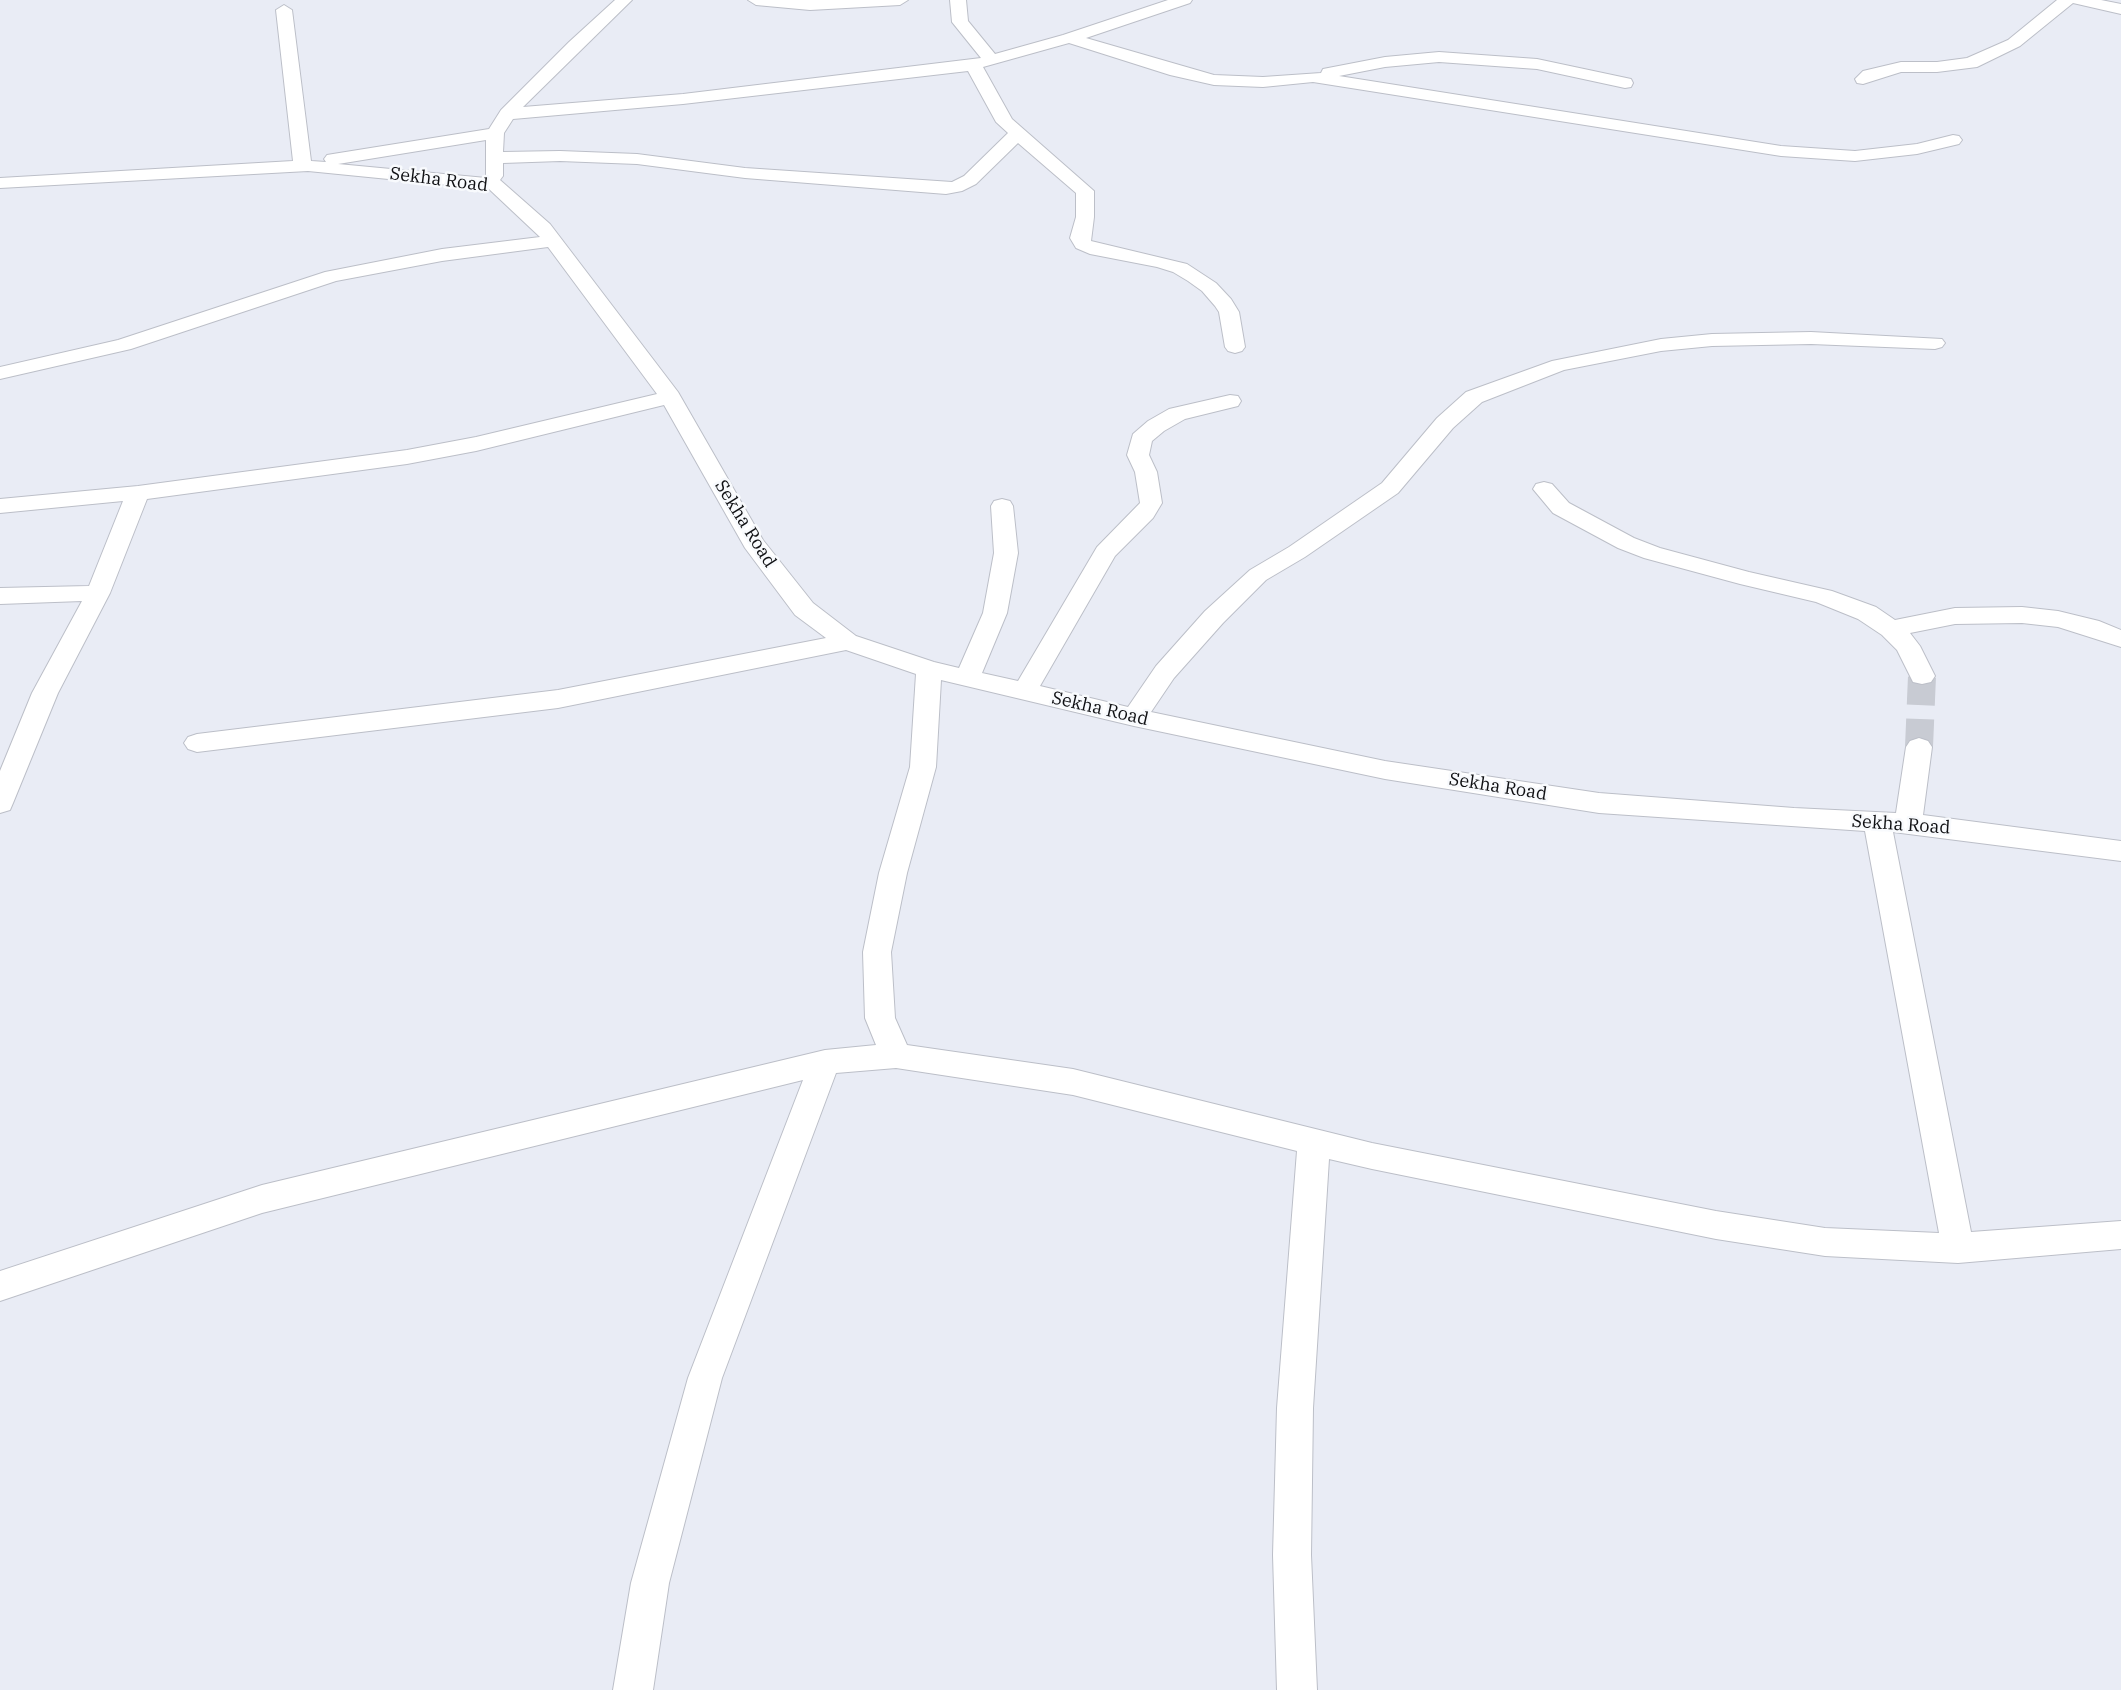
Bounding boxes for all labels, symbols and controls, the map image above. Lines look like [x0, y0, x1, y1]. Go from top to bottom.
street label: Sekha Road [389, 163, 489, 197]
street label: Sekha Road [710, 476, 780, 572]
street label: Sekha Road [1049, 687, 1151, 731]
street label: Sekha Road [1447, 769, 1549, 805]
street label: Sekha Road [1851, 811, 1951, 839]

